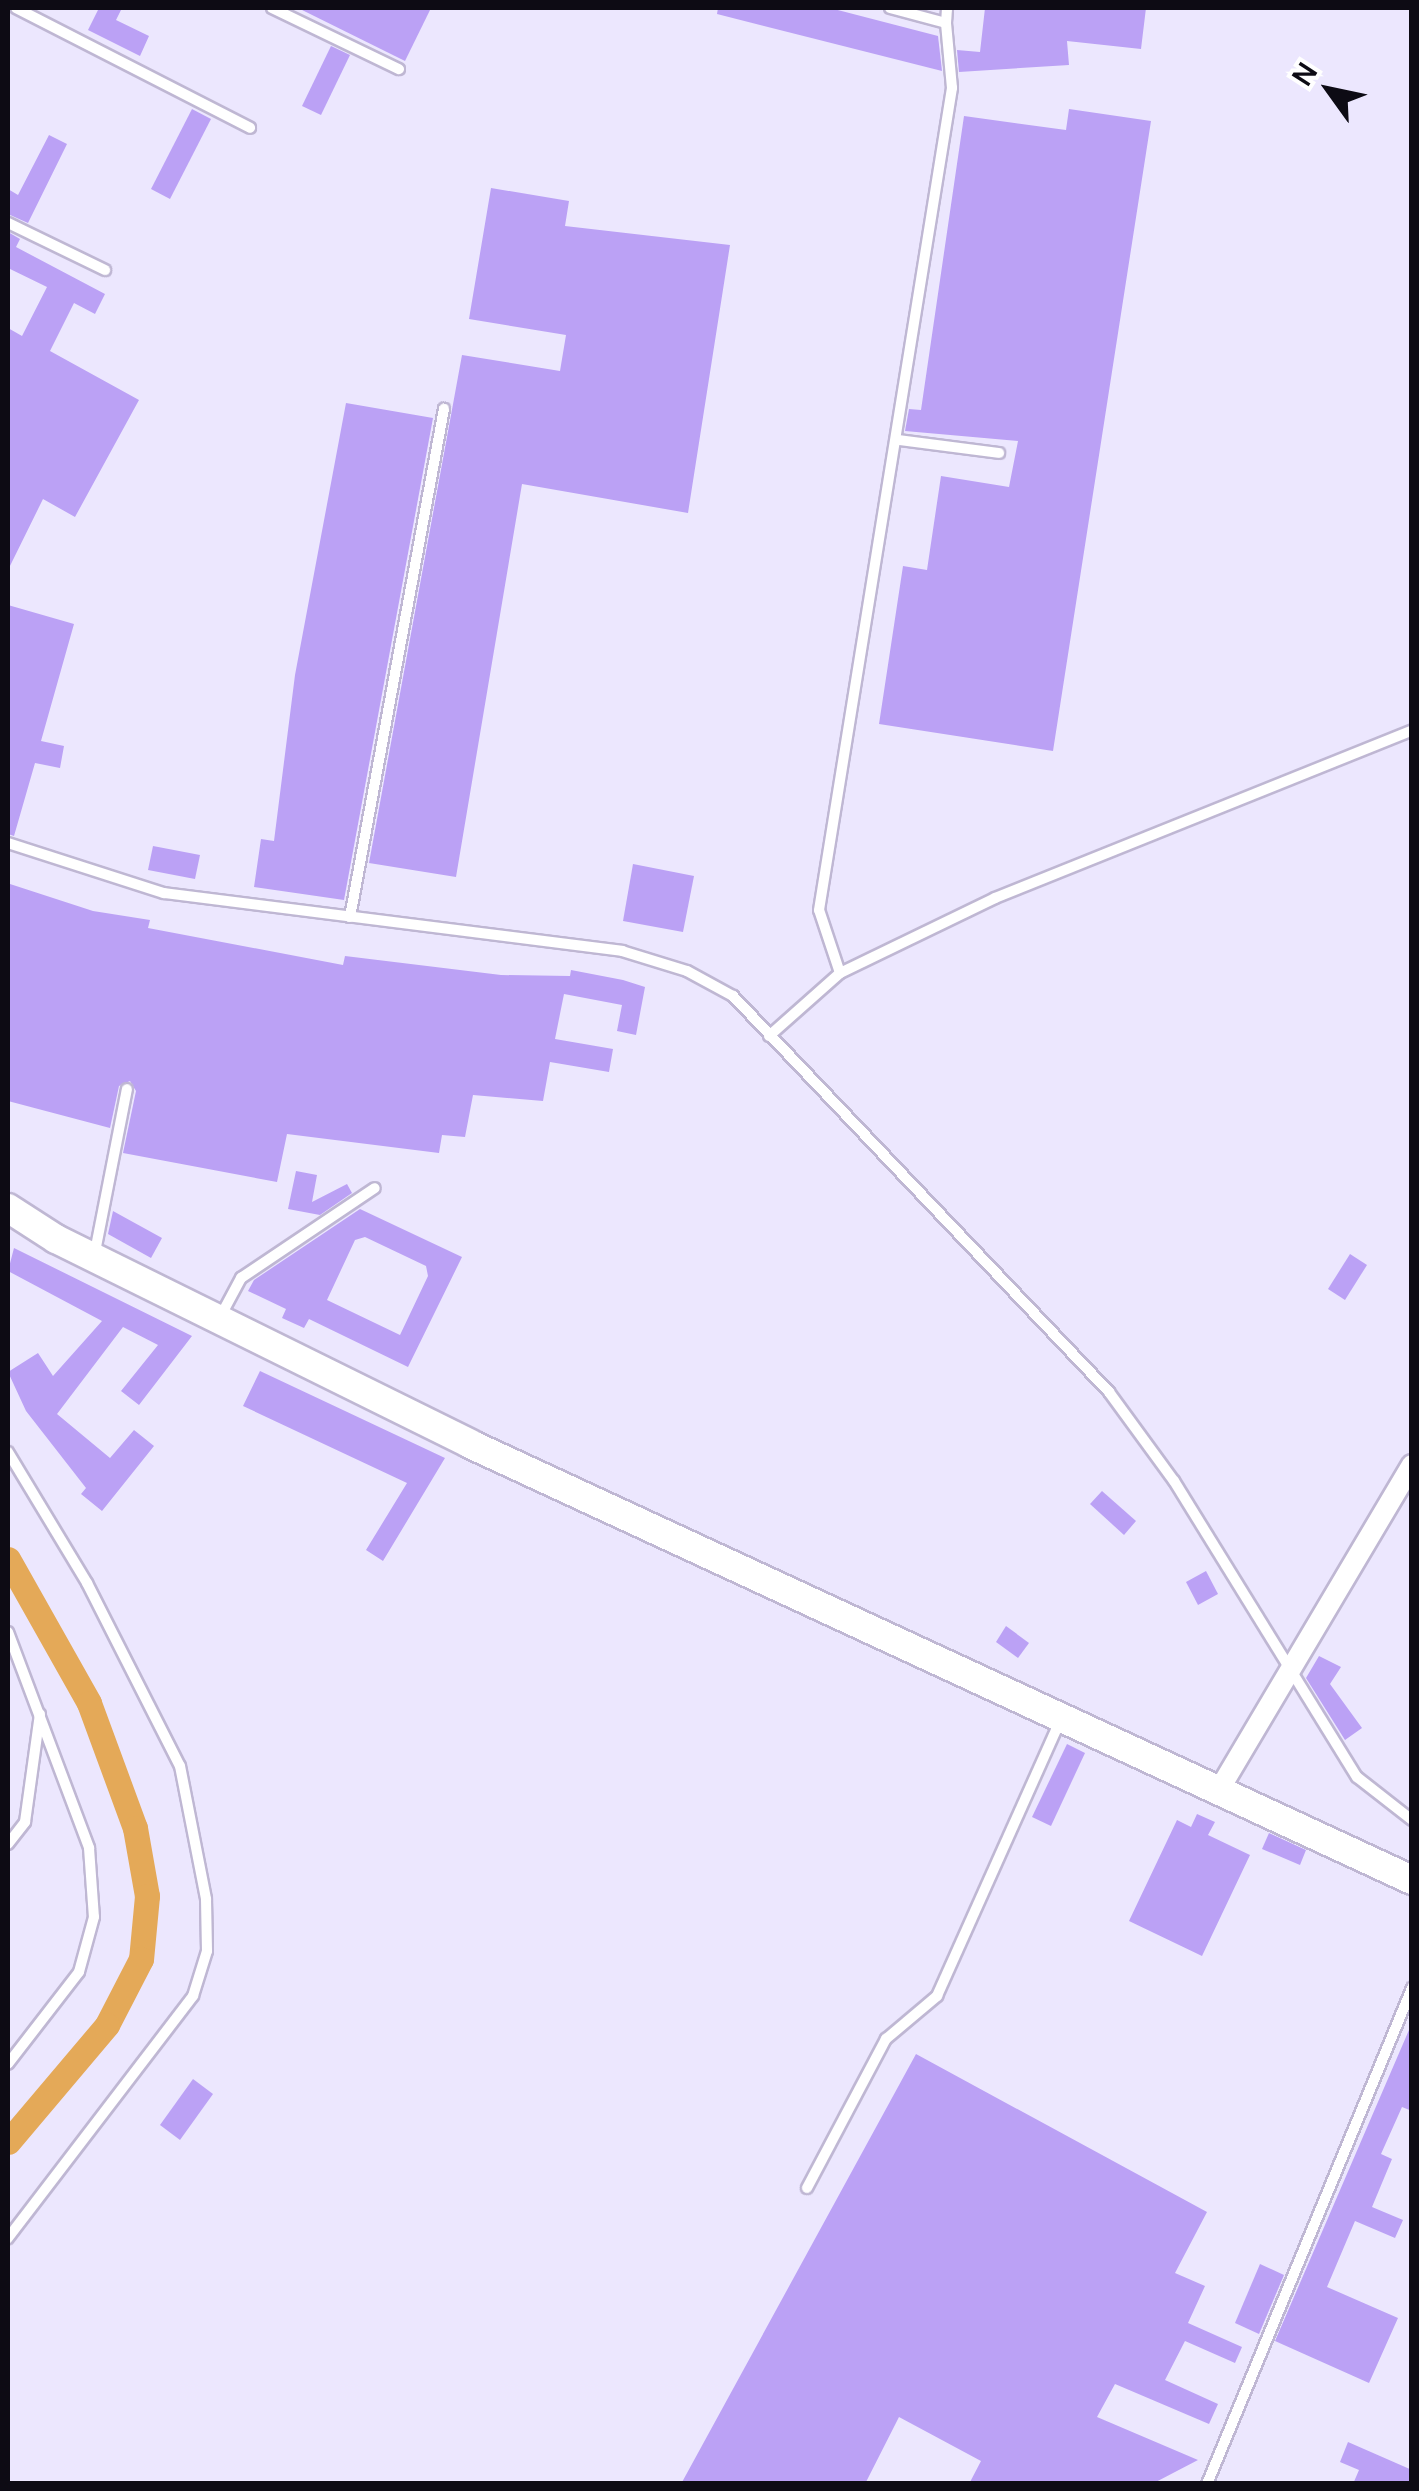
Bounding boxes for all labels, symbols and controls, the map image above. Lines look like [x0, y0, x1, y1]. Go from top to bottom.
north arrow [1279, 40, 1379, 140]
text: N [1282, 55, 1325, 92]

